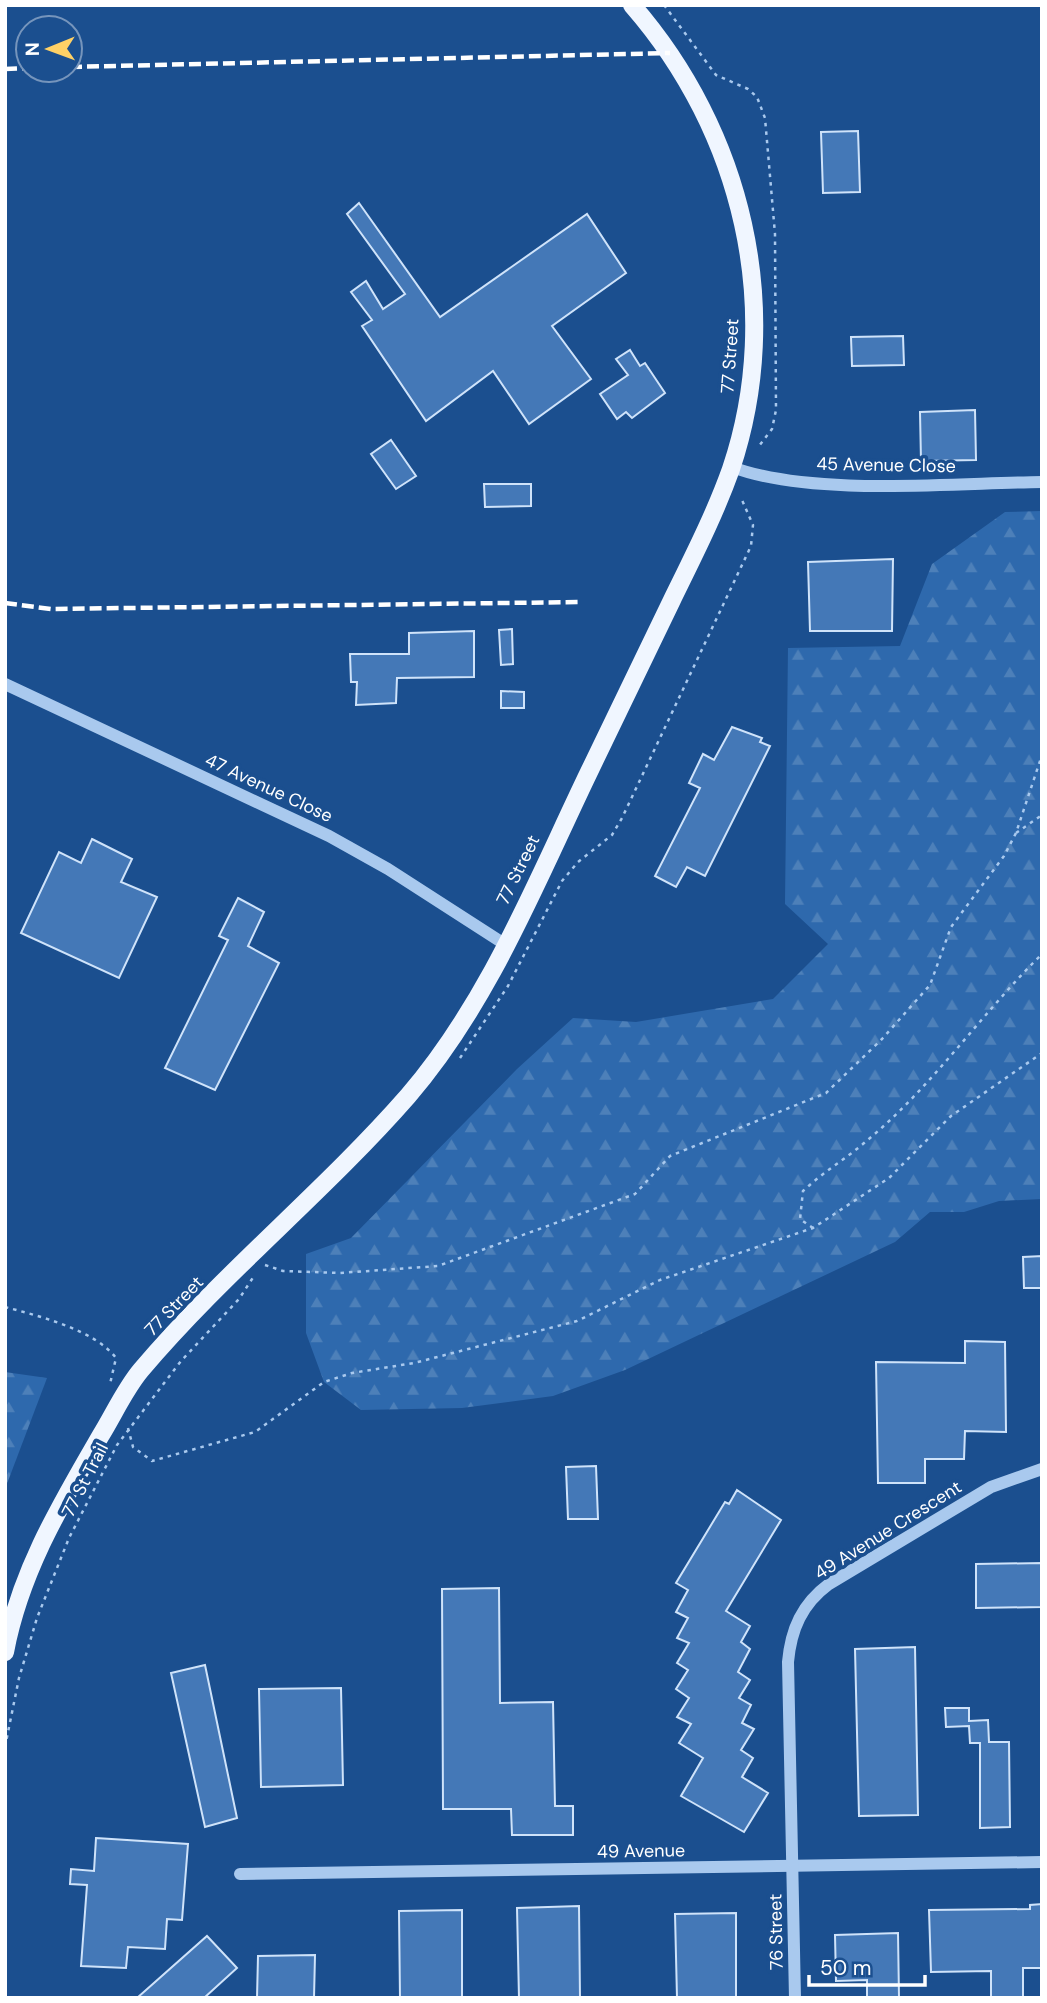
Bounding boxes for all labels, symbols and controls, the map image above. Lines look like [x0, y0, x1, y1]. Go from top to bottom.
north arrow [14, 14, 84, 84]
text: N [20, 42, 45, 56]
street label: 77 Street [715, 318, 745, 394]
street label: 45 Avenue Close [816, 452, 956, 478]
street label: 47 Avenue Close [201, 748, 337, 828]
street label: 77 Street [491, 831, 545, 909]
street label: 77 Street [139, 1271, 209, 1341]
street label: 77 St Trail [56, 1439, 114, 1521]
street label: 49 Avenue Crescent [810, 1475, 966, 1585]
street label: 49 Avenue [597, 1838, 685, 1864]
street label: 76 Street [763, 1894, 789, 1970]
scale bar [809, 1944, 925, 1988]
text: 50 m [820, 1954, 871, 1982]

